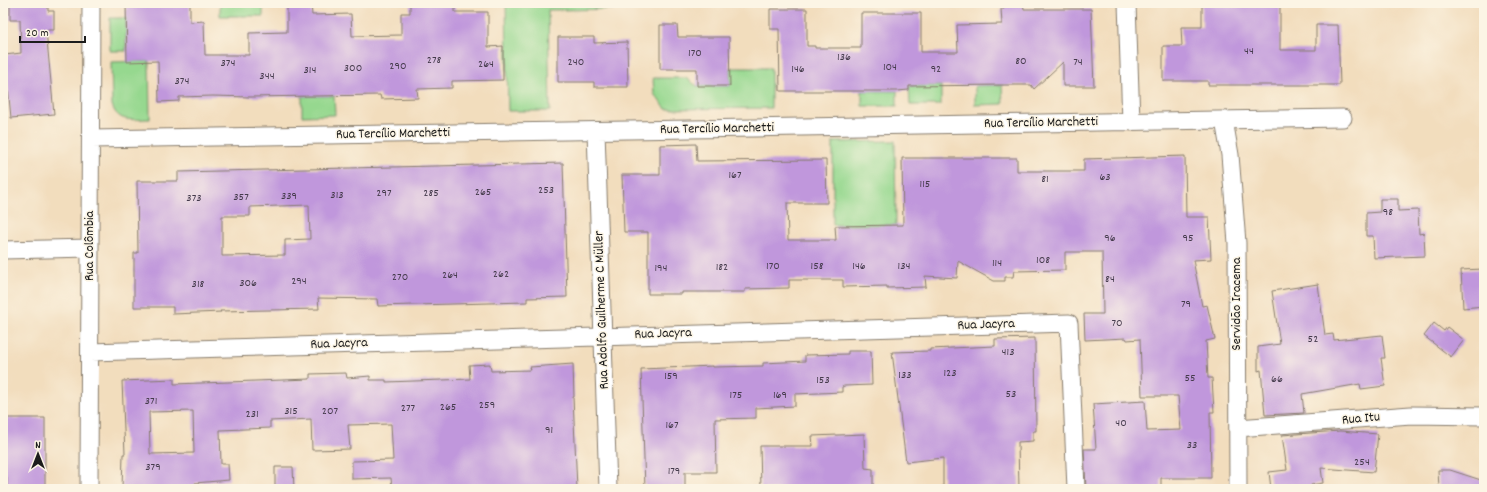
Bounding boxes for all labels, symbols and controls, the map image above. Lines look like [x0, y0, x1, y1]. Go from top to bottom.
scale bar [20, 18, 85, 44]
text: 20 m [26, 25, 49, 42]
house number: 44 [1244, 43, 1254, 60]
house number: 170 [688, 45, 702, 62]
house number: 136 [837, 49, 851, 66]
house number: 278 [427, 52, 442, 69]
house number: 80 [1015, 53, 1027, 70]
house number: 240 [568, 54, 584, 71]
house number: 74 [1073, 54, 1083, 71]
house number: 374 [221, 55, 235, 72]
house number: 264 [478, 56, 494, 73]
house number: 290 [389, 58, 407, 75]
house number: 104 [883, 59, 897, 76]
house number: 300 [344, 60, 362, 77]
house number: 146 [791, 61, 805, 78]
house number: 92 [931, 61, 941, 78]
house number: 314 [304, 62, 316, 79]
house number: 344 [259, 68, 275, 85]
house number: 374 [175, 73, 189, 90]
street label: Rua Tercílio Marchetti [984, 112, 1099, 134]
street label: Rua Tercílio Marchetti [660, 118, 775, 140]
street label: Rua Tercílio Marchetti [336, 123, 451, 145]
house number: 167 [728, 167, 742, 184]
house number: 63 [1099, 169, 1111, 186]
house number: 81 [1041, 171, 1049, 188]
house number: 115 [920, 176, 930, 193]
house number: 253 [538, 182, 554, 199]
house number: 265 [475, 184, 491, 201]
house number: 297 [376, 185, 392, 202]
house number: 285 [423, 185, 439, 202]
house number: 313 [330, 187, 344, 204]
house number: 339 [281, 188, 297, 205]
house number: 357 [233, 189, 249, 206]
house number: 373 [186, 190, 202, 207]
house number: 98 [1383, 204, 1393, 221]
street label: Rua Colômbia [80, 210, 100, 281]
street label: Rua Adolfo Guilherme C Müller [589, 229, 615, 390]
house number: 96 [1104, 230, 1116, 247]
house number: 95 [1182, 230, 1194, 247]
house number: 108 [1036, 252, 1050, 269]
house number: 114 [992, 255, 1002, 272]
street label: Servidão Iracema [1227, 257, 1247, 351]
house number: 170 [766, 258, 780, 275]
house number: 158 [811, 258, 824, 275]
house number: 146 [852, 258, 866, 275]
house number: 134 [898, 258, 910, 275]
house number: 182 [716, 259, 728, 276]
house number: 194 [654, 260, 668, 277]
house number: 262 [493, 266, 509, 283]
house number: 264 [442, 267, 458, 284]
house number: 270 [392, 269, 408, 286]
house number: 84 [1105, 271, 1115, 288]
house number: 294 [291, 273, 307, 290]
house number: 306 [239, 275, 257, 292]
house number: 318 [192, 276, 205, 293]
house number: 79 [1181, 296, 1191, 313]
street label: Rua Jacyra [957, 314, 1015, 336]
house number: 70 [1111, 315, 1123, 332]
street label: Rua Jacyra [634, 323, 692, 345]
house number: 52 [1308, 331, 1318, 348]
street label: Rua Jacyra [310, 333, 368, 355]
house number: 413 [1002, 344, 1014, 361]
house number: 123 [943, 365, 957, 382]
house number: 133 [898, 367, 912, 384]
house number: 159 [664, 368, 678, 385]
house number: 55 [1184, 370, 1196, 387]
house number: 66 [1271, 371, 1283, 388]
house number: 153 [816, 372, 830, 389]
house number: 53 [1006, 386, 1016, 403]
house number: 175 [730, 387, 742, 404]
house number: 169 [773, 387, 787, 404]
house number: 371 [145, 393, 157, 410]
house number: 259 [479, 397, 495, 414]
house number: 265 [440, 399, 456, 416]
house number: 277 [401, 400, 416, 417]
house number: 315 [284, 403, 298, 420]
house number: 207 [322, 403, 339, 420]
house number: 231 [245, 406, 259, 423]
street label: Rua Itu [1341, 407, 1381, 431]
house number: 40 [1115, 415, 1127, 432]
house number: 167 [665, 417, 679, 434]
house number: 91 [545, 422, 553, 439]
north arrow [18, 434, 58, 474]
house number: 33 [1187, 437, 1197, 454]
text: N [35, 438, 41, 454]
house number: 254 [1354, 454, 1370, 471]
house number: 379 [145, 459, 161, 476]
house number: 179 [668, 463, 680, 480]

